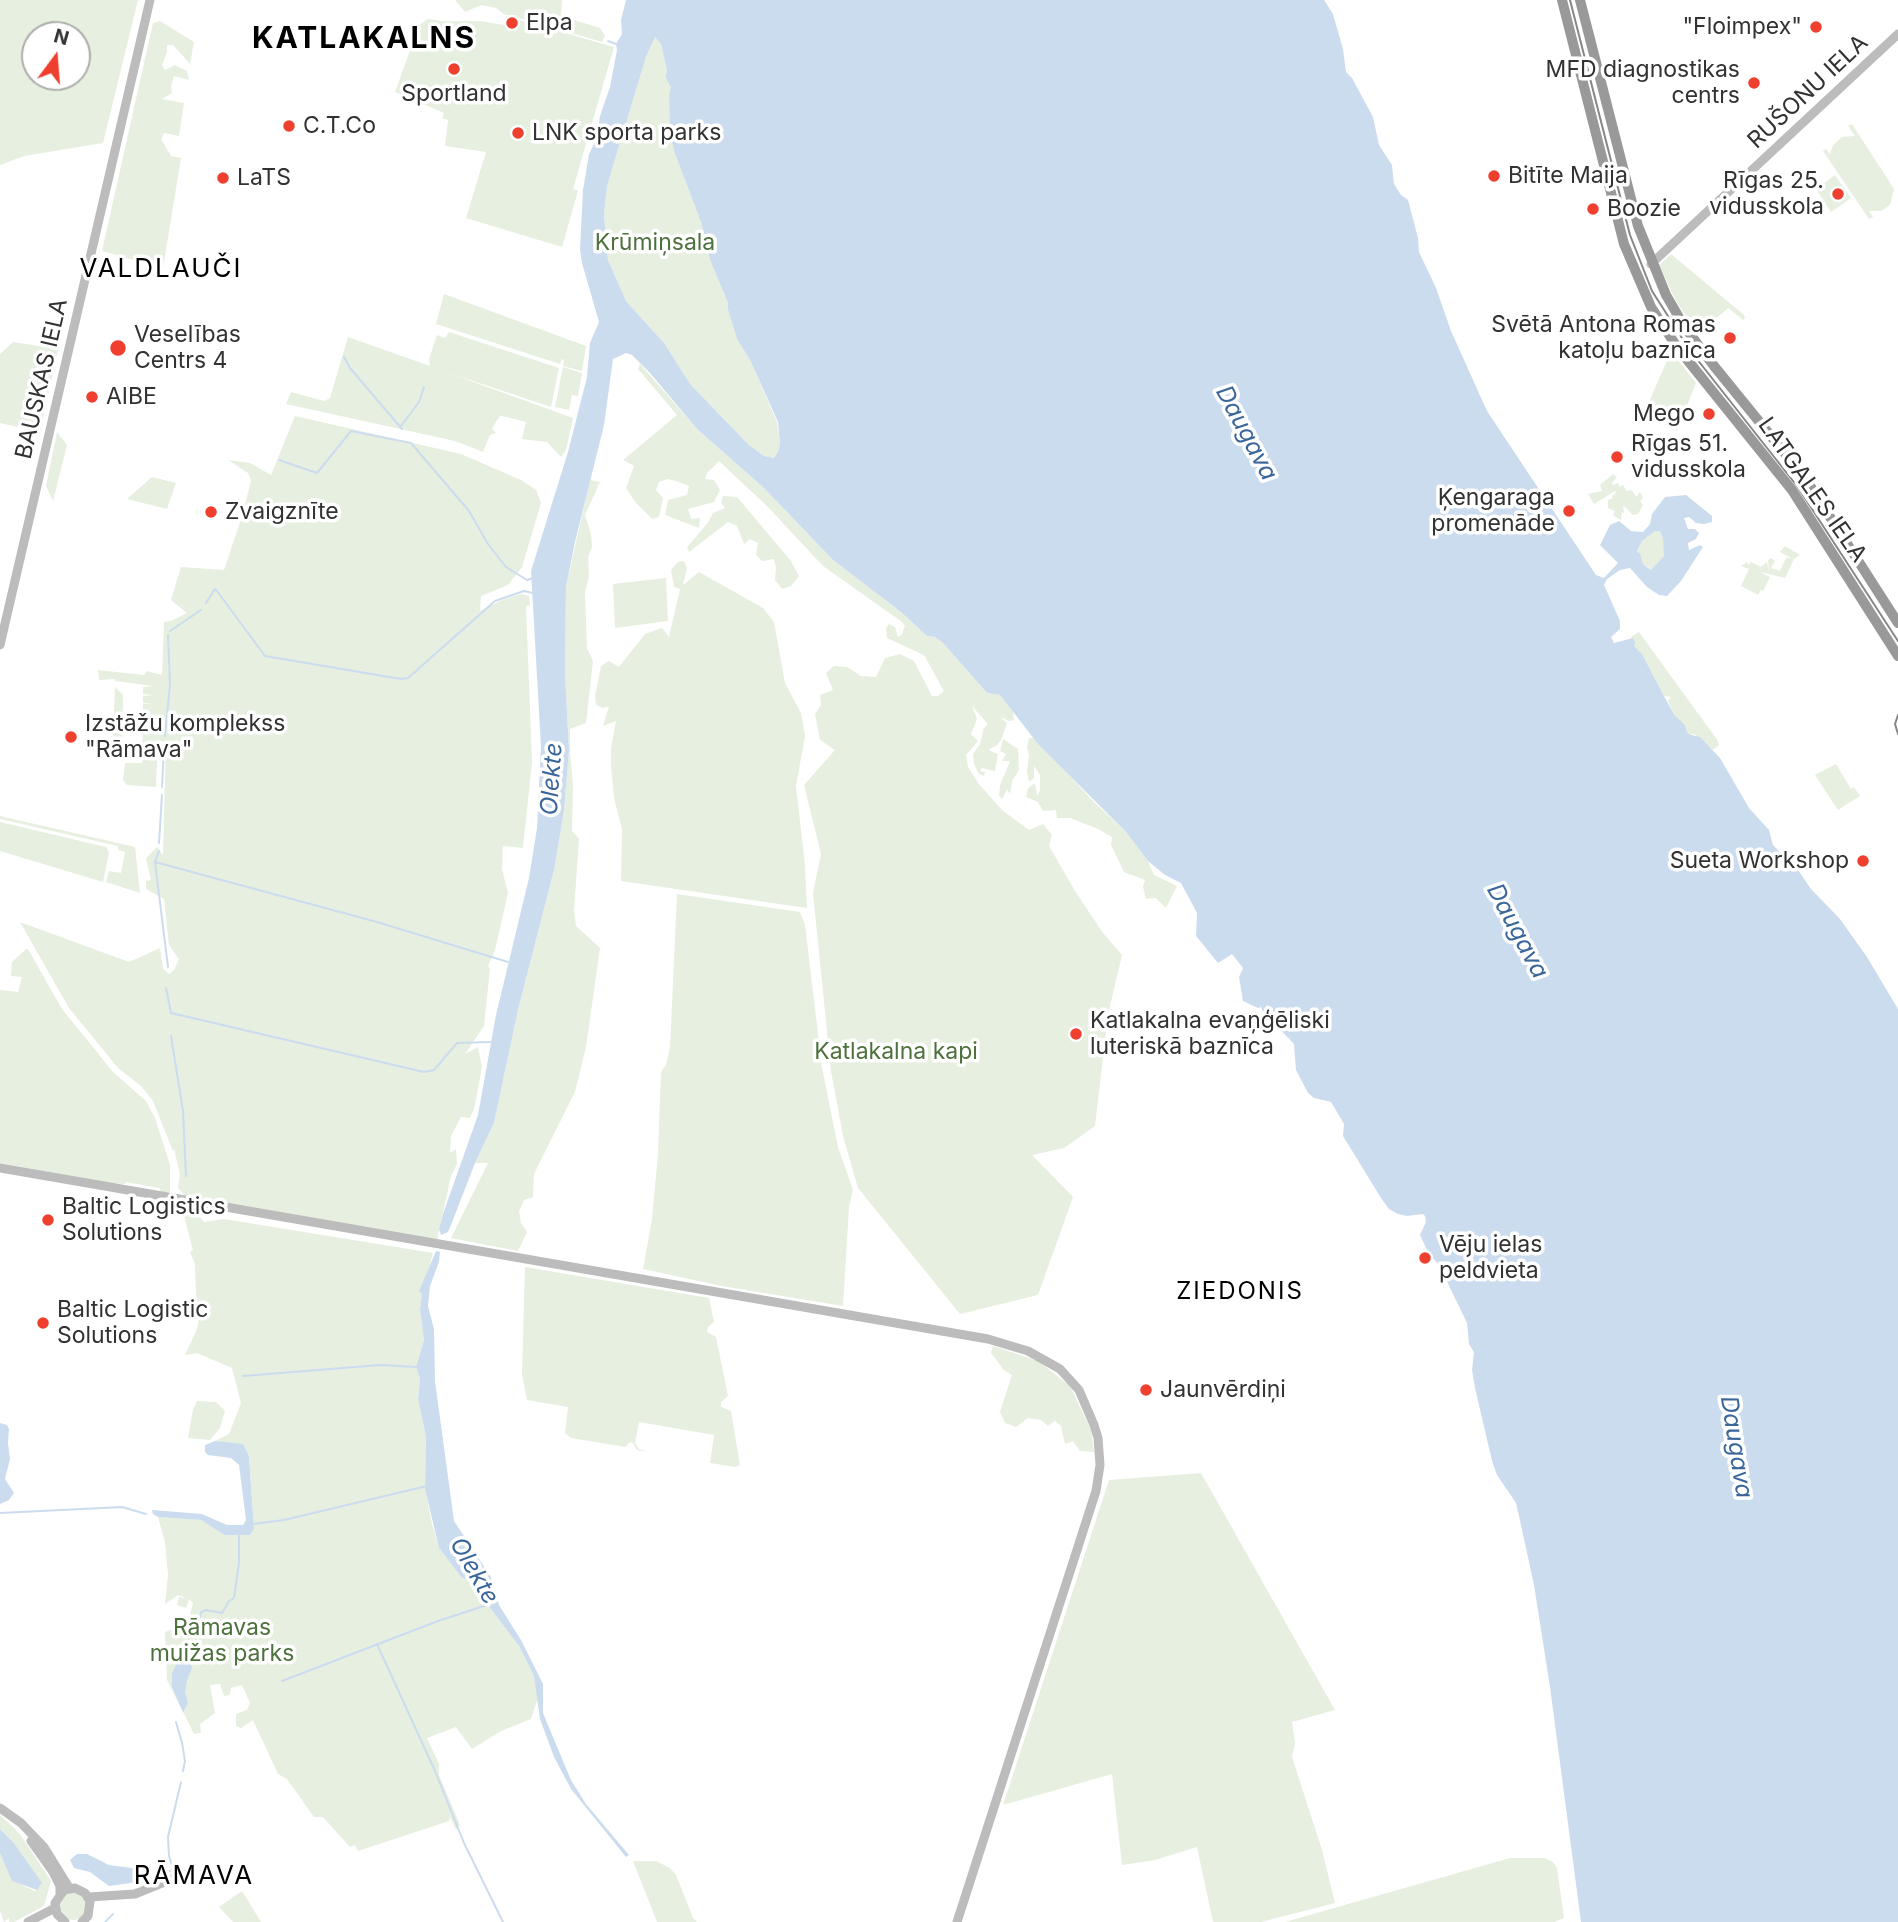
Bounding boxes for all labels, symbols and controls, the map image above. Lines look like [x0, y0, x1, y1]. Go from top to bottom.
place label: Elpa [526, 9, 573, 37]
place label: "Floimpex" [1682, 13, 1802, 41]
marker: Elpa [504, 15, 520, 31]
marker: "Floimpex" [1808, 19, 1824, 35]
north arrow [21, 21, 91, 91]
district label: KATLAKALNS [253, 21, 475, 57]
text: N [51, 24, 71, 50]
street label: RUŠONU IELA [1742, 29, 1874, 155]
place label: MFD diagnostikas centrs [1546, 56, 1740, 110]
marker: Sportland [446, 61, 462, 77]
marker: MFD diagnostikas centrs [1746, 75, 1762, 91]
place label: Sportland [401, 80, 507, 108]
place label: C.T.Co [303, 112, 376, 140]
marker: C.T.Co [281, 118, 297, 134]
place label: LNK sporta parks [532, 119, 721, 147]
marker: LNK sporta parks [510, 125, 526, 141]
place label: Bitīte Maija [1508, 162, 1628, 190]
place label: LaTS [237, 164, 291, 192]
place label: Rīgas 25. vidusskola [1709, 167, 1824, 221]
marker: Bitīte Maija [1486, 168, 1502, 184]
marker: LaTS [215, 170, 231, 186]
marker: Rīgas 25. vidusskola [1830, 186, 1846, 202]
place label: Boozie [1607, 195, 1681, 223]
marker: Boozie [1585, 201, 1601, 217]
park label: Krūmiņsala [595, 229, 715, 257]
district label: VALDLAUČI [81, 253, 241, 285]
street label: BAUSKAS IELA [10, 296, 74, 462]
place label: Svētā Antona Romas katoļu baznīca [1491, 311, 1716, 365]
place label: Veselības Centrs 4 [134, 321, 241, 375]
marker: Svētā Antona Romas katoļu baznīca [1722, 330, 1738, 346]
marker: Veselības Centrs 4 [108, 338, 128, 358]
water label: Daugava [1209, 381, 1283, 485]
place label: AIBE [106, 383, 157, 411]
marker: AIBE [84, 389, 100, 405]
place label: Mego [1633, 400, 1695, 428]
marker: Mego [1701, 406, 1717, 422]
street label: LATGALES IELA [1752, 412, 1872, 568]
place label: Rīgas 51. vidusskola [1631, 430, 1746, 484]
marker: Rīgas 51. vidusskola [1609, 449, 1625, 465]
place label: Ķengaraga promenāde [1431, 484, 1555, 538]
place label: Zvaigznīte [225, 498, 339, 526]
marker: Ķengaraga promenāde [1561, 503, 1577, 519]
marker: Zvaigznīte [203, 504, 219, 520]
place label: Izstāžu komplekss "Rāmava" [85, 710, 285, 764]
marker: Izstāžu komplekss "Rāmava" [63, 729, 79, 745]
water label: Olekte [535, 742, 569, 816]
place label: Sueta Workshop [1670, 847, 1849, 875]
marker: Sueta Workshop [1855, 853, 1871, 869]
water label: Daugava [1480, 879, 1554, 983]
place label: Katlakalna evaņģēliski luteriskā baznīca [1090, 1007, 1330, 1061]
marker: Katlakalna evaņģēliski luteriskā baznīca [1068, 1026, 1084, 1042]
park label: Katlakalna kapi [814, 1038, 978, 1066]
place label: Baltic Logistics Solutions [62, 1193, 226, 1247]
marker: Baltic Logistics Solutions [40, 1212, 56, 1228]
place label: Vēju ielas peldvieta [1439, 1231, 1542, 1285]
marker: Vēju ielas peldvieta [1417, 1250, 1433, 1266]
district label: ZIEDONIS [1177, 1278, 1303, 1306]
place label: Baltic Logistic Solutions [57, 1296, 208, 1350]
marker: Baltic Logistic Solutions [35, 1315, 51, 1331]
place label: Jaunvērdiņi [1160, 1376, 1286, 1404]
marker: Jaunvērdiņi [1138, 1382, 1154, 1398]
water label: Daugava [1714, 1394, 1758, 1500]
water label: Olekte [443, 1532, 505, 1610]
park label: Rāmavas muižas parks [150, 1614, 294, 1668]
district label: RĀMAVA [135, 1860, 253, 1892]

